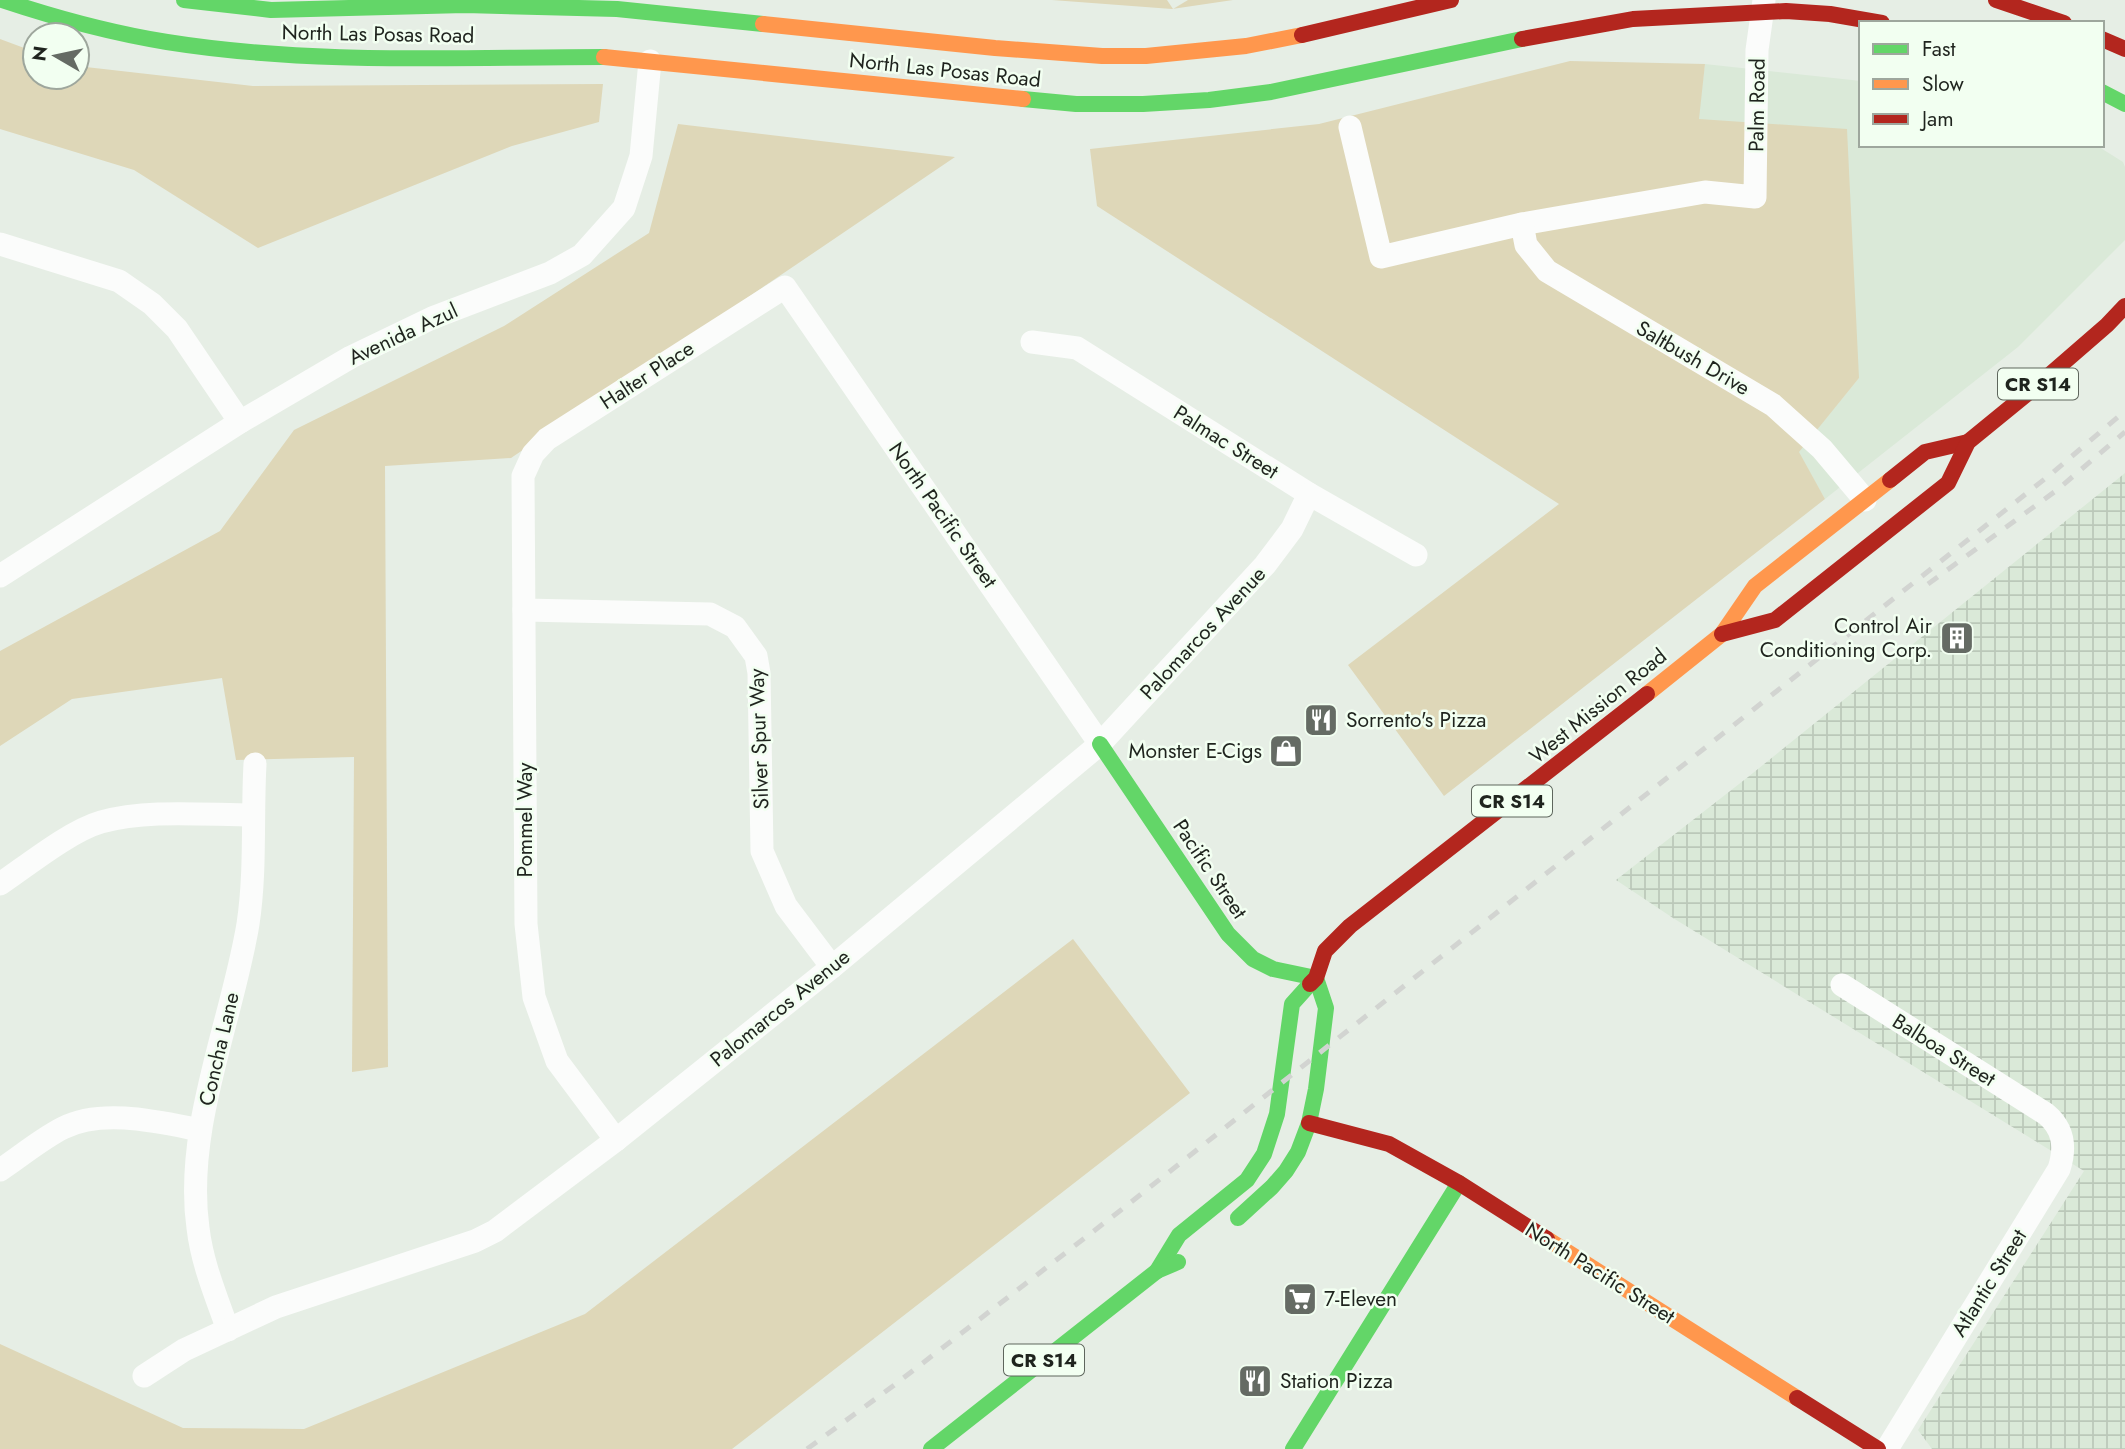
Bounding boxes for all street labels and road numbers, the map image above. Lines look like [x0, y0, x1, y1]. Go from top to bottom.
street label: North Las Posas Road [281, 17, 475, 51]
street label: North Las Posas Road [848, 45, 1042, 95]
street label: Palm Road [1741, 58, 1773, 152]
street label: Avenida Azul [343, 296, 463, 372]
street label: Saltbush Drive [1631, 313, 1756, 403]
street label: Halter Place [594, 333, 700, 417]
road number: CR S14 [1998, 368, 2078, 400]
street label: Palmac Street [1168, 398, 1284, 486]
street label: North Pacific Street [881, 436, 1005, 594]
street label: Palomarcos Avenue [1133, 560, 1273, 706]
street label: West Mission Road [1523, 641, 1673, 771]
street label: Silver Spur Way [742, 667, 776, 810]
street label: Pommel Way [510, 762, 540, 877]
road number: CR S14 [1472, 786, 1552, 816]
street label: Pacific Street [1166, 813, 1254, 925]
street label: Palomarcos Avenue [704, 942, 857, 1074]
street label: Concha Lane [191, 989, 247, 1109]
street label: Balboa Street [1887, 1006, 2001, 1094]
street label: North Pacific Street [1519, 1215, 1681, 1331]
street label: Atlantic Street [1944, 1223, 2034, 1343]
road number: CR S14 [1004, 1344, 1084, 1376]

